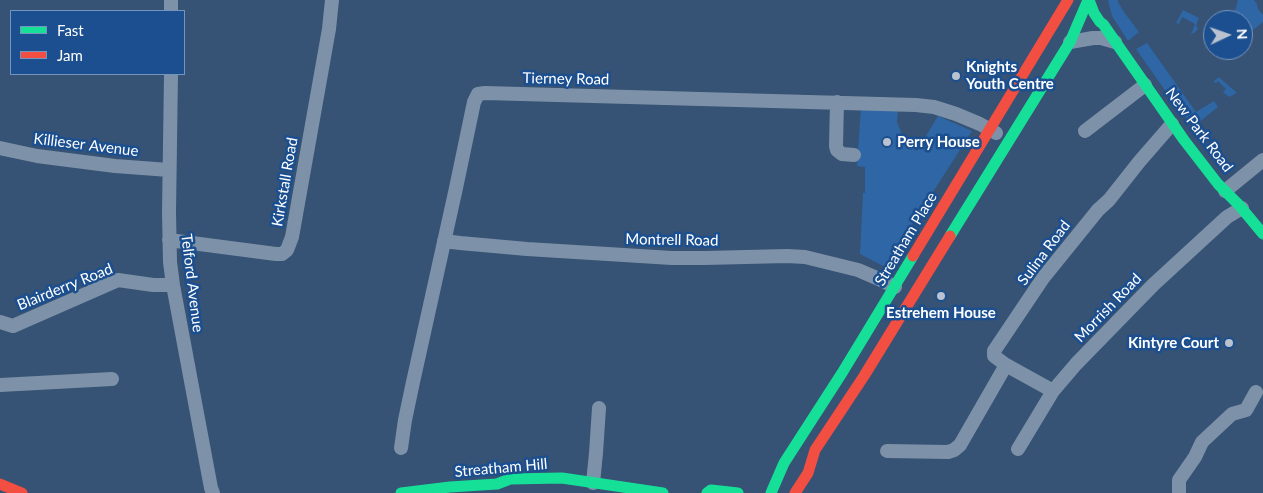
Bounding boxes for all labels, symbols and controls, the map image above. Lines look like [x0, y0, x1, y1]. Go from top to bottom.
legend [10, 10, 185, 75]
north arrow [1203, 10, 1253, 60]
text: Fast [57, 21, 84, 39]
text: N [1234, 28, 1251, 40]
text: Jam [57, 46, 83, 64]
place label: Knights Youth Centre [966, 58, 1054, 93]
street label: Tierney Road [522, 69, 610, 89]
marker: Knights Youth Centre [950, 70, 962, 82]
street label: New Park Road [1161, 84, 1237, 176]
street label: Killieser Avenue [33, 130, 139, 160]
place label: Perry House [897, 133, 980, 151]
street label: Kirkstall Road [268, 136, 302, 228]
marker: Perry House [881, 136, 893, 148]
street label: Streatham Place [871, 189, 941, 289]
street label: Sulina Road [1014, 217, 1074, 289]
street label: Montrell Road [625, 230, 719, 250]
street label: Telford Avenue [177, 233, 207, 333]
street label: Blairderry Road [15, 260, 115, 314]
street label: Morrish Road [1071, 270, 1145, 346]
marker: Estrehem House [935, 290, 947, 302]
place label: Estrehem House [886, 304, 996, 322]
place label: Kintyre Court [1128, 334, 1219, 352]
marker: Kintyre Court [1223, 337, 1235, 349]
street label: Streatham Hill [454, 455, 548, 481]

